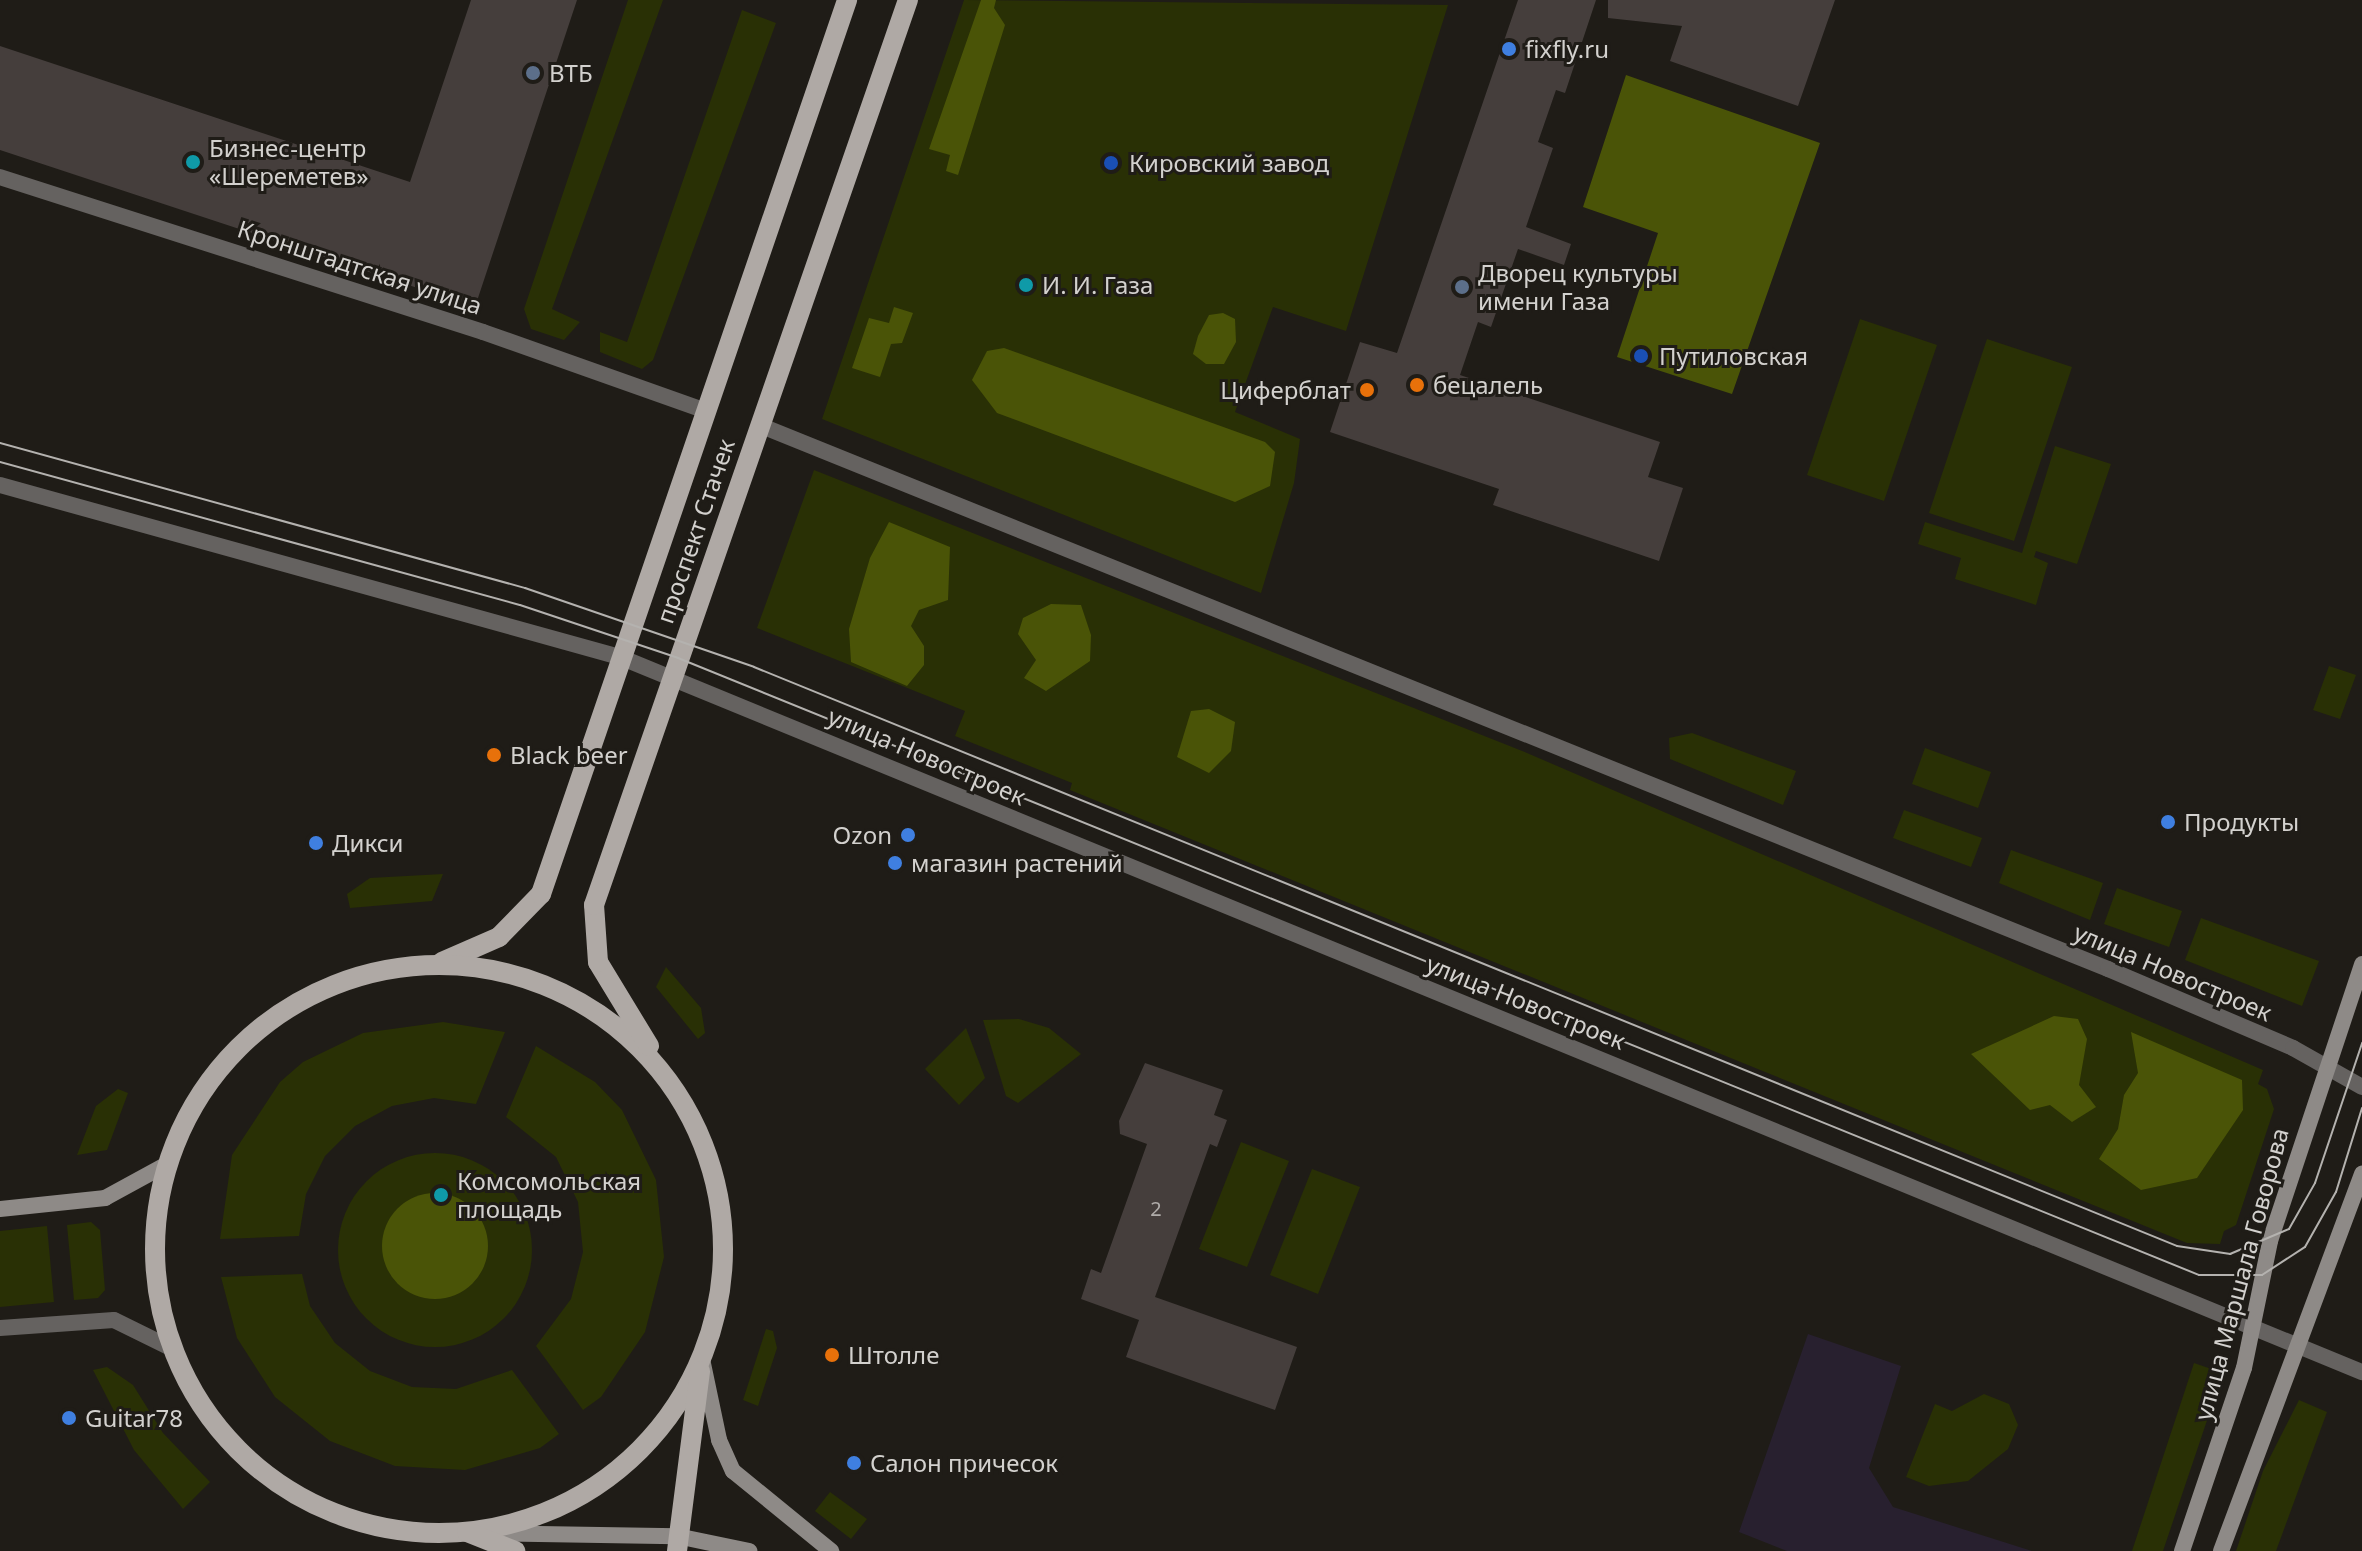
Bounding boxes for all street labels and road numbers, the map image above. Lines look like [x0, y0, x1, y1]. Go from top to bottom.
street label: Кронштадтская улица [234, 214, 486, 320]
street label: проспект Стачек [650, 435, 740, 627]
street label: улица Новостроек [824, 701, 1030, 811]
street label: улица Новостроек [2070, 917, 2276, 1027]
street label: улица Новостроек [1422, 949, 1630, 1055]
street label: улица Маршала Говорова [2188, 1125, 2294, 1423]

